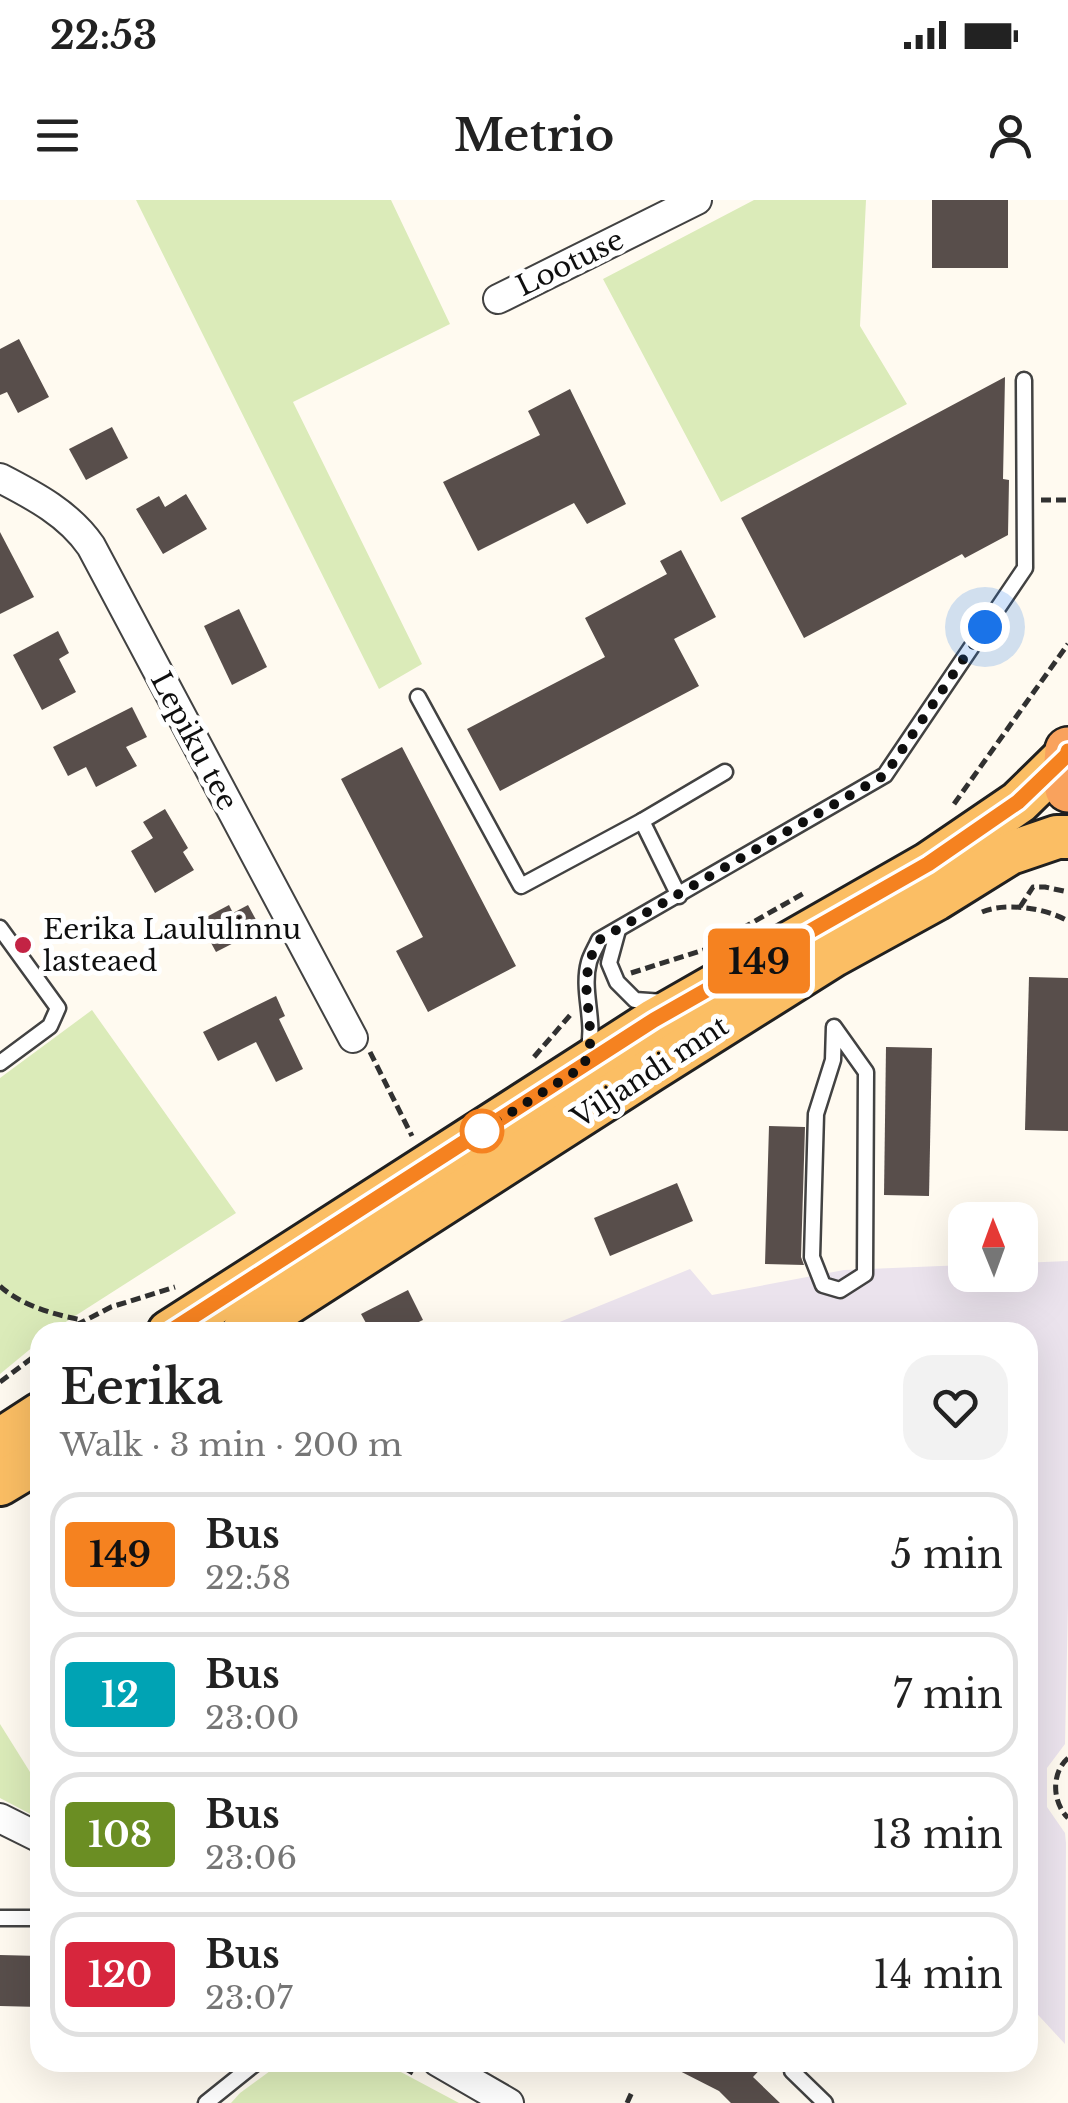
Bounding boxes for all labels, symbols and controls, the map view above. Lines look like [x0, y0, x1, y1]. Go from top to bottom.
text: 22:53 [50, 12, 157, 59]
text: Metrio [454, 107, 614, 163]
icon: menu [30, 108, 85, 163]
icon: person [983, 108, 1038, 163]
street label: Lootuse [511, 222, 629, 304]
your location [960, 602, 1010, 652]
street label: Lepiku tee [143, 666, 245, 816]
place label: Eerika Laululinnu lasteaed [43, 912, 301, 979]
line badge: 149 [702, 928, 816, 994]
marker: Eerika Laululinnu lasteaed [12, 934, 34, 956]
text: 149 [728, 940, 790, 983]
street label: Viljandi mnt [564, 1008, 735, 1136]
unlabelled marker [461, 1110, 503, 1152]
north arrow [948, 1202, 1038, 1292]
map controls [948, 1202, 1038, 1292]
button: heart [903, 1355, 1008, 1460]
text: Eerika [60, 1357, 223, 1417]
text: Walk · 3 min · 200 m [60, 1425, 402, 1465]
text: Bus [205, 1511, 280, 1558]
text: 5 min [891, 1531, 1003, 1578]
text: 149 [89, 1533, 151, 1576]
text: 22:58 [205, 1558, 291, 1598]
text: Bus [205, 1651, 280, 1698]
text: 7 min [893, 1671, 1003, 1718]
text: 12 [101, 1673, 139, 1716]
text: 23:00 [205, 1698, 299, 1738]
text: Bus [205, 1791, 280, 1838]
text: 13 min [872, 1811, 1003, 1858]
text: 108 [88, 1813, 152, 1856]
text: 23:06 [205, 1838, 297, 1878]
text: Bus [205, 1931, 280, 1978]
text: 14 min [873, 1951, 1003, 1998]
text: 120 [88, 1953, 152, 1996]
text: 23:07 [205, 1978, 292, 2018]

